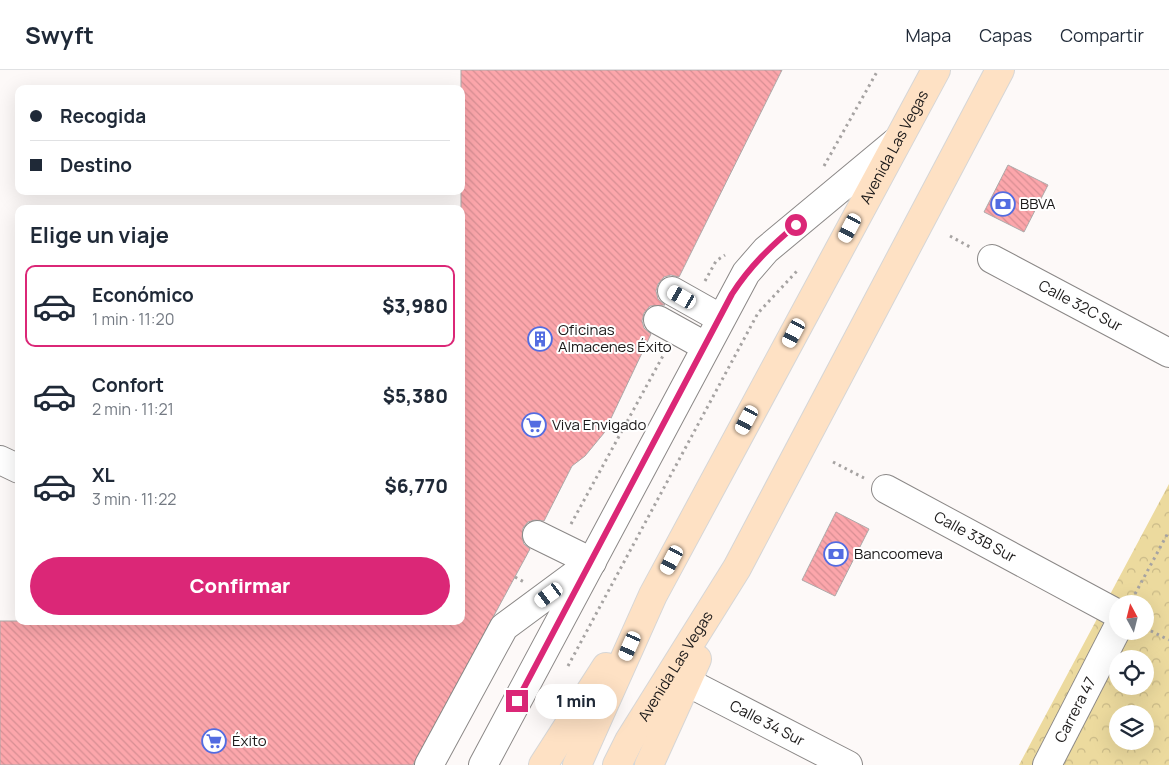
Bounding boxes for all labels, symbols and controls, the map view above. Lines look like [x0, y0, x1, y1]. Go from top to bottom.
text: Swyft [25, 18, 94, 51]
text: Mapa [905, 23, 951, 47]
text: Capas [979, 23, 1032, 47]
text: Compartir [1060, 23, 1144, 47]
street label: Avenida Las Vegas [855, 86, 933, 208]
text: Recogida [60, 103, 146, 129]
text: Destino [60, 152, 132, 178]
bank icon: BBVA [990, 191, 1016, 217]
place label: BBVA [1020, 193, 1056, 214]
car [836, 211, 863, 245]
route start [785, 214, 807, 236]
text: Elige un viaje [30, 220, 169, 250]
street label: Calle 32C Sur [1035, 275, 1127, 337]
text: Económico [92, 282, 194, 308]
car [665, 283, 698, 311]
icon: car [32, 284, 77, 329]
text: $3,980 [382, 293, 448, 319]
text: 1 min · 11:20 [92, 308, 174, 330]
car [780, 316, 807, 350]
place label: Oficinas Almacenes Éxito [558, 319, 672, 357]
building icon: Oficinas Almacenes Éxito [527, 326, 553, 352]
text: Confort [92, 372, 164, 398]
icon: car [32, 374, 77, 419]
text: $5,380 [383, 383, 448, 409]
text: 2 min · 11:21 [92, 398, 174, 420]
car [733, 403, 760, 437]
supermarket icon: Viva Envigado [521, 412, 547, 438]
place label: Viva Envigado [552, 414, 646, 435]
text: XL [92, 462, 115, 488]
icon: car [32, 464, 77, 509]
text: $6,770 [385, 473, 448, 499]
text: 3 min · 11:22 [92, 488, 176, 510]
street label: Calle 33B Sur [930, 506, 1020, 567]
bank icon: Bancoomeva [823, 541, 849, 567]
car [658, 543, 685, 577]
place label: Bancoomeva [854, 543, 943, 564]
button: Confirmar [30, 557, 450, 615]
car [532, 580, 565, 610]
north arrow [1109, 595, 1154, 640]
map controls [1109, 595, 1154, 750]
street label: Avenida Las Vegas [633, 607, 718, 725]
car [617, 629, 642, 663]
button: locate [1109, 650, 1154, 695]
street label: Carrera 47 [1049, 673, 1101, 746]
callout: 1 min [534, 684, 617, 718]
route end [506, 690, 528, 712]
text: 1 min [556, 690, 596, 712]
street label: Calle 34 Sur [726, 695, 809, 751]
button: layers [1109, 705, 1154, 750]
supermarket icon: Éxito [201, 728, 227, 754]
place label: Éxito [232, 730, 267, 751]

